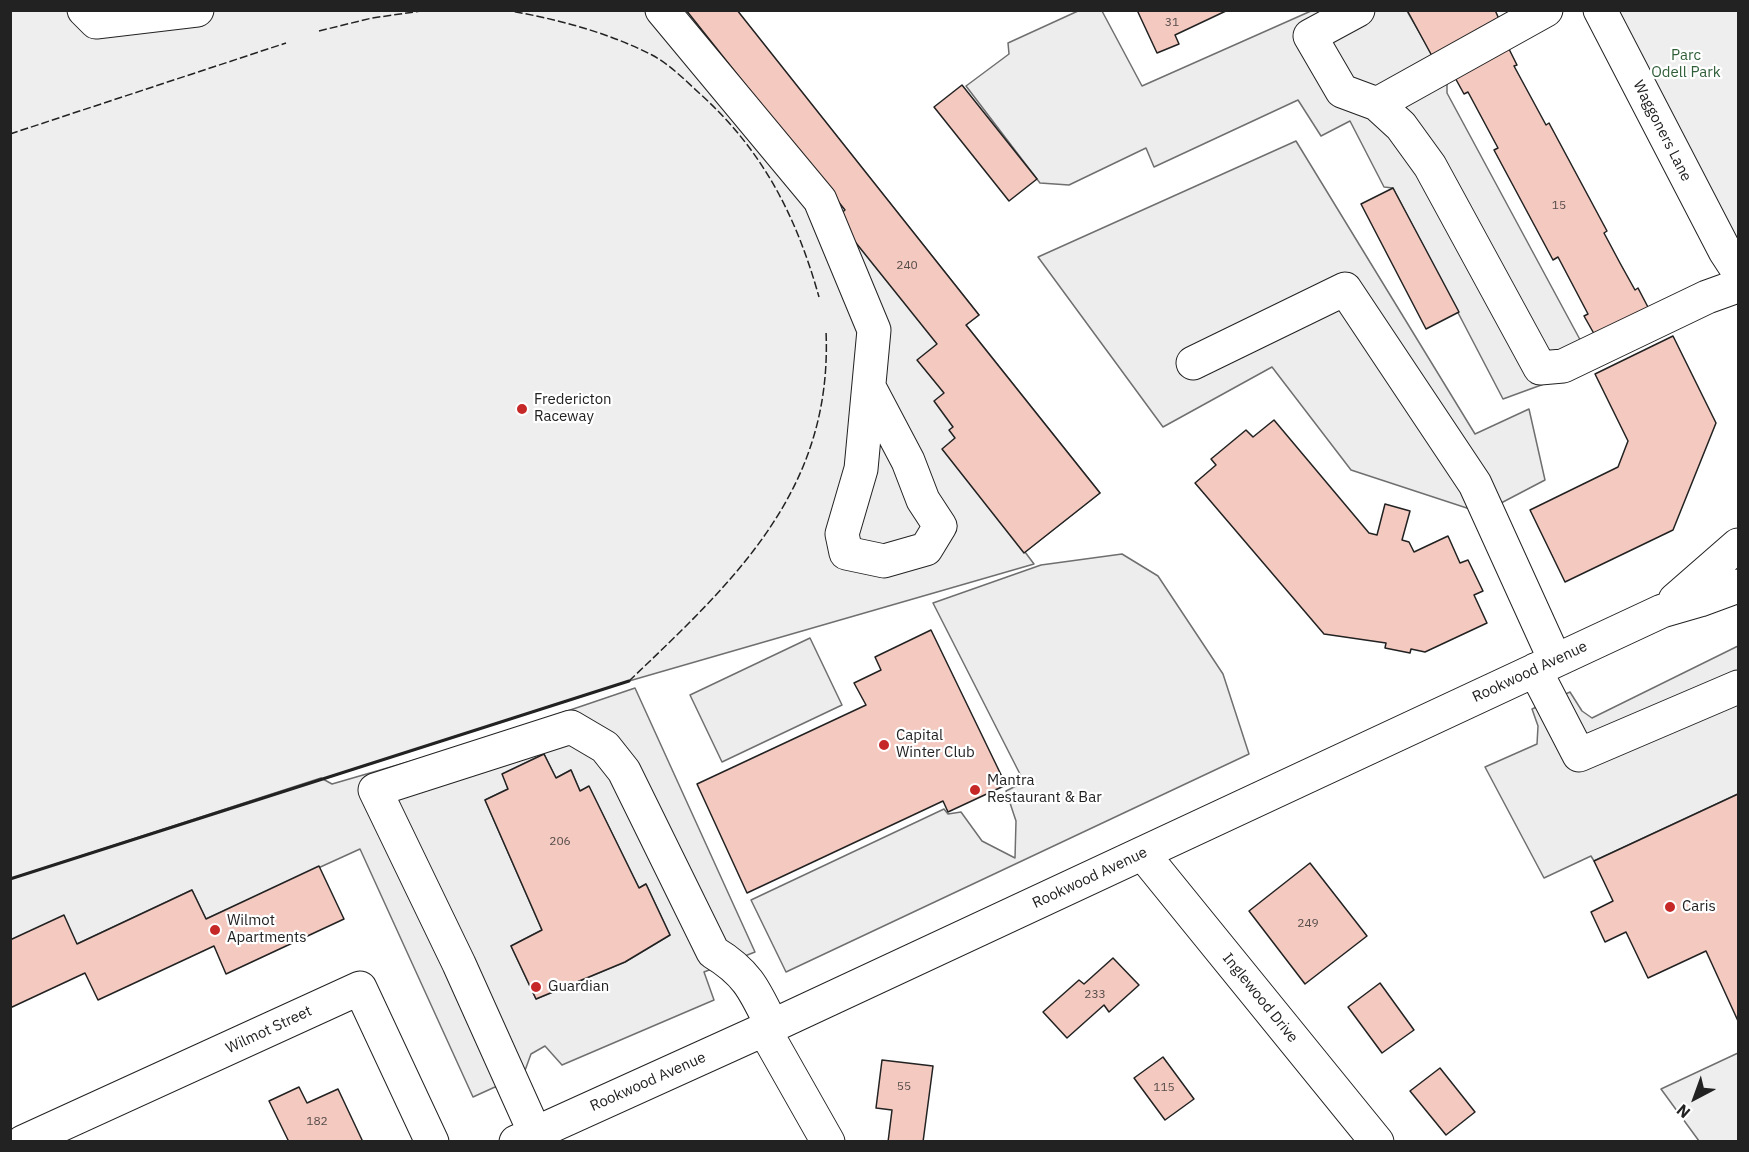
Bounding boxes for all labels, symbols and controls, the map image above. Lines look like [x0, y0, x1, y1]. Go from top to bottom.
house number: 31 [1165, 16, 1179, 30]
park label: Parc Odell Park [1651, 47, 1721, 82]
street label: Waggoners Lane [1629, 78, 1695, 184]
house number: 15 [1552, 199, 1566, 213]
house number: 240 [896, 259, 918, 273]
place label: Fredericton Raceway [534, 391, 612, 426]
marker: Fredericton Raceway [515, 402, 529, 416]
street label: Rookwood Avenue [1470, 638, 1590, 706]
place label: Capital Winter Club [896, 727, 975, 762]
marker: Capital Winter Club [877, 738, 891, 752]
place label: Mantra Restaurant & Bar [987, 772, 1102, 807]
marker: Mantra Restaurant & Bar [968, 783, 982, 797]
house number: 206 [549, 835, 571, 849]
street label: Rookwood Avenue [1030, 844, 1150, 912]
place label: Caris [1682, 898, 1716, 916]
marker: Caris [1663, 900, 1677, 914]
place label: Wilmot Apartments [227, 912, 307, 947]
house number: 249 [1297, 917, 1319, 931]
marker: Wilmot Apartments [208, 923, 222, 937]
street label: Inglewood Drive [1218, 950, 1302, 1046]
place label: Guardian [548, 978, 609, 996]
marker: Guardian [529, 980, 543, 994]
house number: 233 [1084, 988, 1106, 1002]
street label: Wilmot Street [223, 1002, 315, 1058]
street label: Rookwood Avenue [587, 1048, 709, 1116]
north arrow [1665, 1068, 1725, 1128]
house number: 55 [897, 1080, 911, 1094]
house number: 115 [1153, 1081, 1175, 1095]
text: N [1672, 1100, 1694, 1123]
house number: 182 [306, 1115, 328, 1129]

